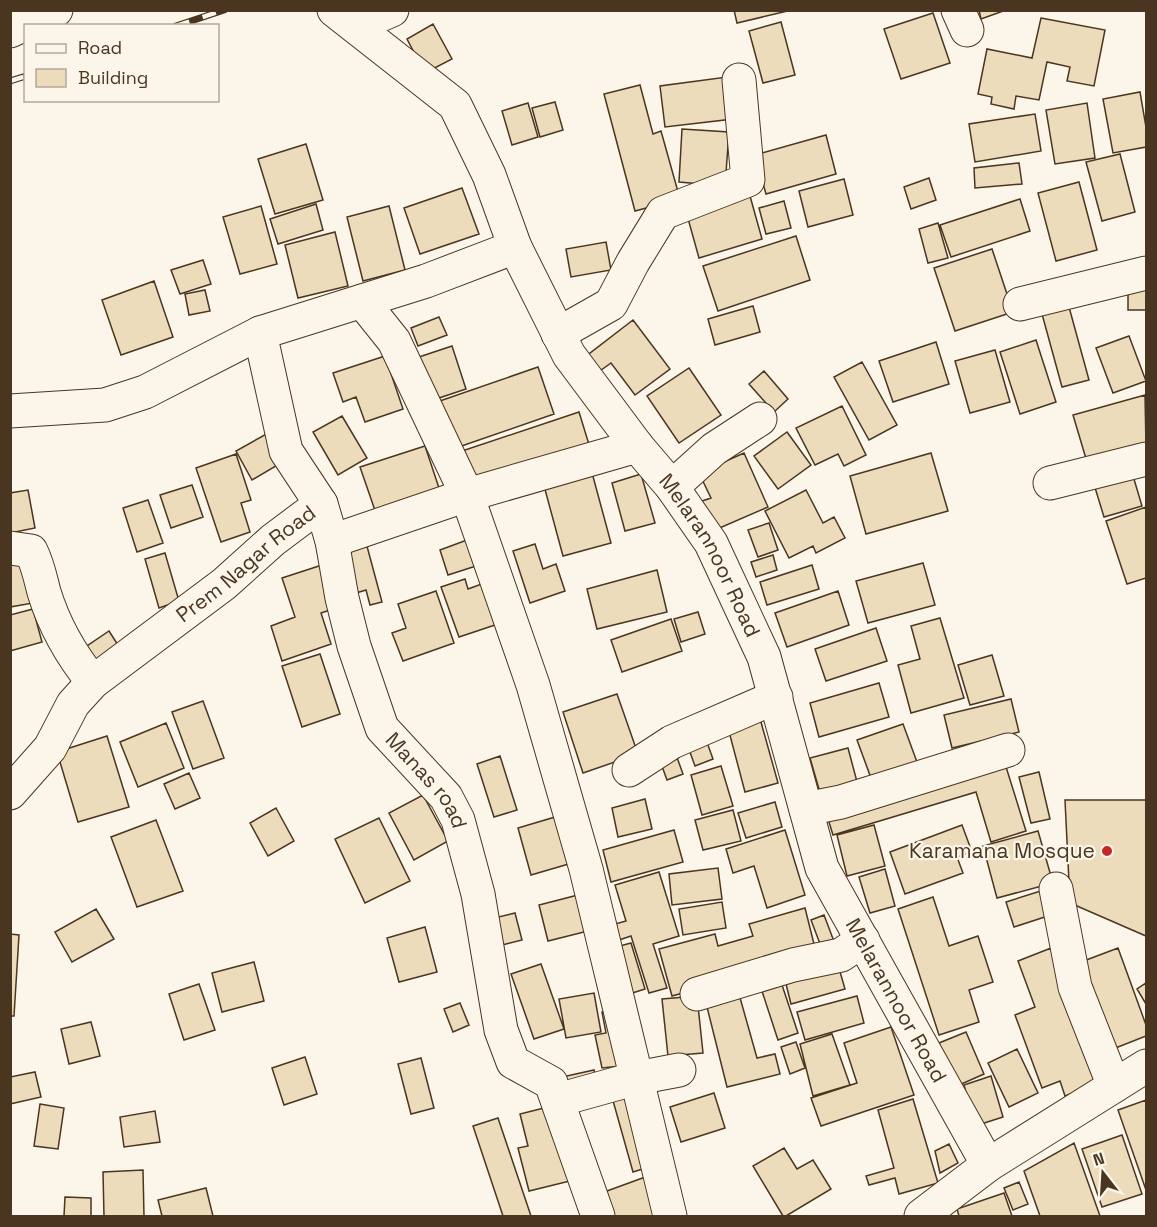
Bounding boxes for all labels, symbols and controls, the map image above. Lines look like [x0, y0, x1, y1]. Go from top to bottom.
legend [24, 24, 219, 102]
text: Road [78, 36, 122, 59]
text: Building [78, 66, 148, 89]
street label: Melarannoor Road [653, 468, 767, 641]
street label: Prem Nagar Road [171, 499, 321, 628]
street label: Manas road [380, 726, 474, 831]
place label: Karamana Mosque [909, 837, 1095, 864]
marker: Karamana Mosque [1100, 844, 1114, 858]
street label: Melarannoor Road [840, 913, 953, 1087]
north arrow [1073, 1143, 1133, 1203]
text: N [1091, 1148, 1107, 1171]

